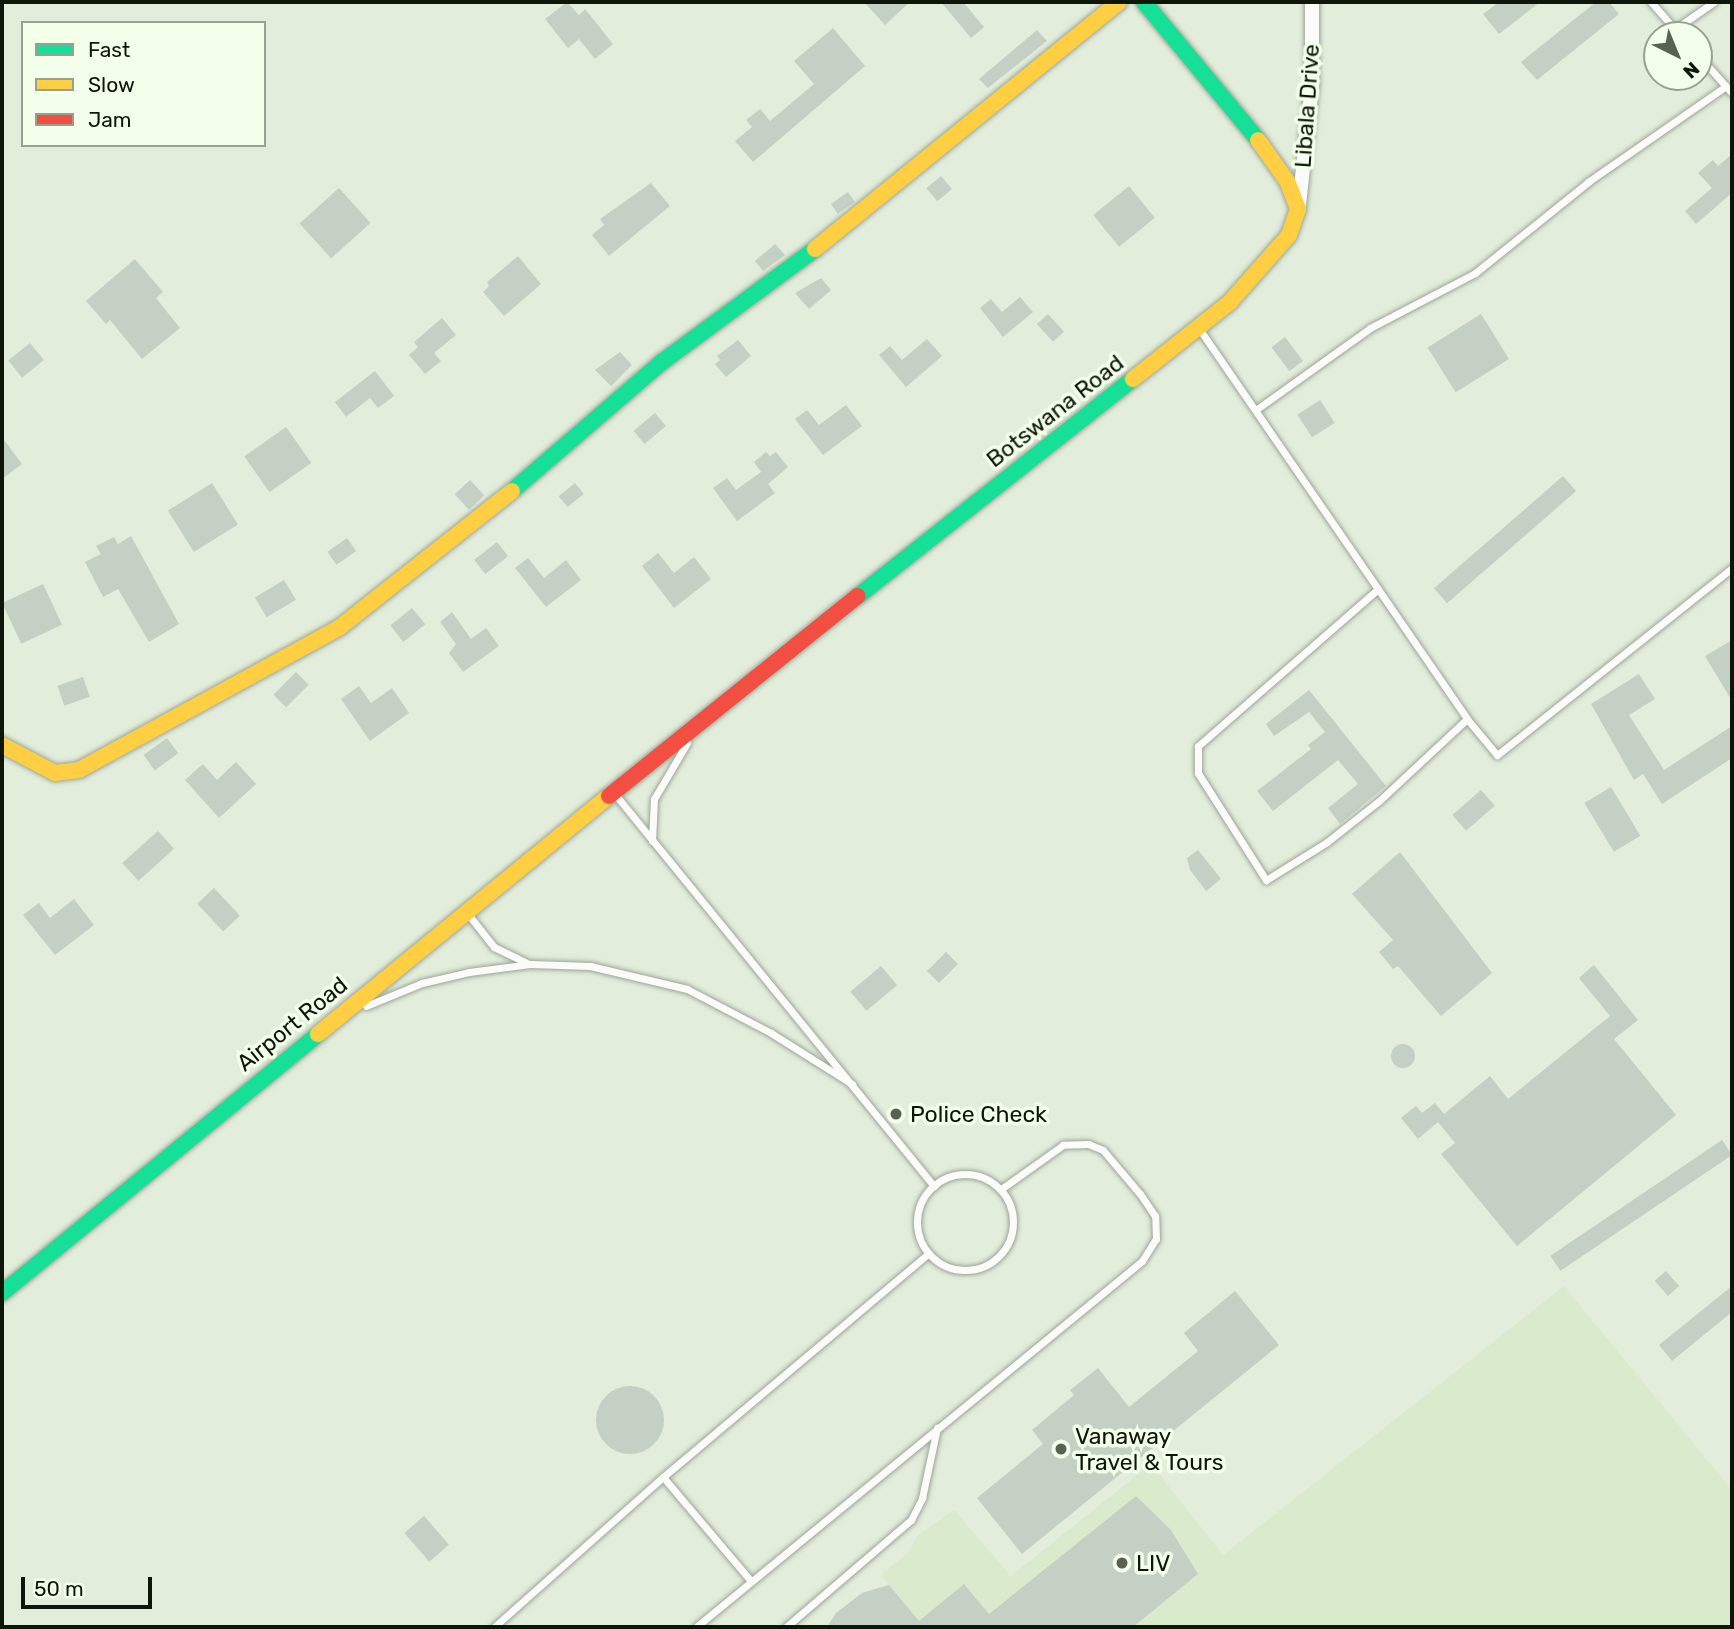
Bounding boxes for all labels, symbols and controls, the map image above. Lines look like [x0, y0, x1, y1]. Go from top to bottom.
legend [21, 21, 266, 147]
north arrow [1643, 21, 1713, 91]
text: Fast [88, 37, 130, 62]
street label: Libala Drive [1289, 43, 1325, 169]
text: N [1678, 57, 1704, 83]
text: Slow [88, 72, 135, 97]
text: Jam [88, 107, 132, 132]
street label: Botswana Road [981, 349, 1129, 473]
street label: Airport Road [231, 971, 353, 1077]
place label: Police Check [910, 1100, 1047, 1128]
marker: Police Check [888, 1106, 904, 1122]
place label: Vanaway Travel & Tours [1075, 1422, 1224, 1476]
marker: Vanaway Travel & Tours [1053, 1441, 1069, 1457]
place label: LIV [1136, 1549, 1170, 1577]
marker: LIV [1114, 1555, 1130, 1571]
scale bar [24, 1562, 156, 1606]
text: 50 m [34, 1576, 84, 1601]

